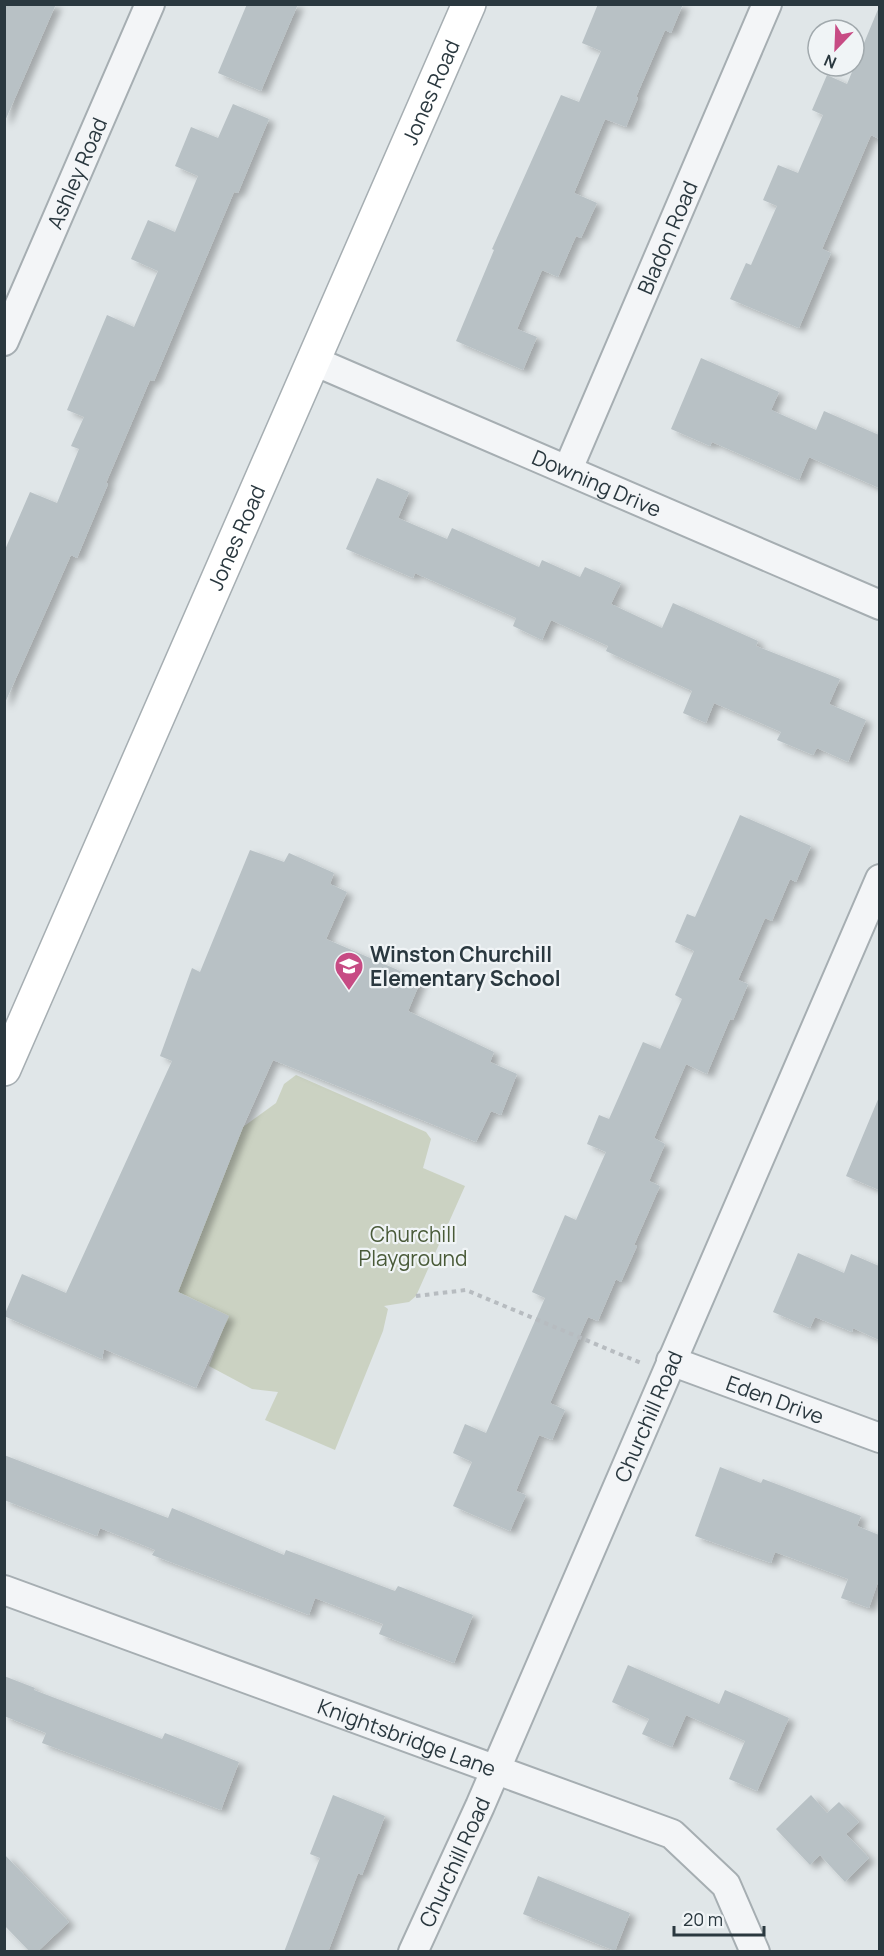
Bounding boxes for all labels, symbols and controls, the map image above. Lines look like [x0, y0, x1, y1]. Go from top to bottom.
north arrow [806, 18, 866, 78]
street label: Jones Road [395, 35, 466, 149]
text: N [821, 49, 840, 74]
street label: Ashley Road [40, 113, 113, 233]
street label: Bladon Road [631, 176, 704, 298]
street label: Downing Drive [528, 443, 666, 523]
street label: Jones Road [201, 481, 271, 594]
place label: Winston Churchill Elementary School [370, 940, 561, 992]
school or university icon: Winston Churchill Elementary School [333, 950, 365, 992]
park label: Churchill Playground [359, 1220, 467, 1272]
street label: Churchill Road [607, 1346, 689, 1486]
street label: Eden Drive [722, 1369, 828, 1430]
street label: Knightsbridge Lane [314, 1692, 500, 1783]
street label: Churchill Road [412, 1793, 496, 1932]
scale bar [674, 1899, 764, 1937]
text: 20 m [683, 1907, 723, 1931]

